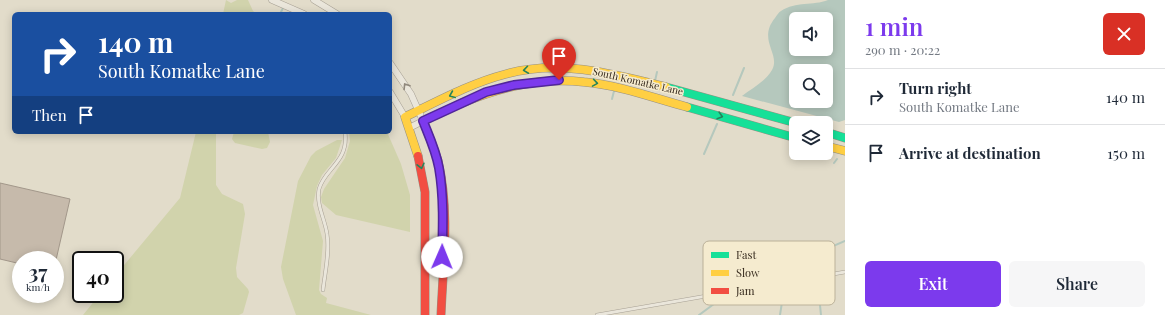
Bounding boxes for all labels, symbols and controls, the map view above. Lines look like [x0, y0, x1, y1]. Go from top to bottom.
text: 1 min [865, 10, 923, 42]
map controls [789, 12, 833, 160]
button: sound [789, 12, 833, 56]
button: close [1103, 13, 1145, 55]
text: 140 m [98, 23, 173, 60]
icon: right [32, 28, 84, 80]
pin [542, 39, 576, 80]
text: 290 m · 20:22 [865, 41, 940, 58]
icon: arrive [548, 45, 570, 67]
text: South Komatke Lane [98, 59, 265, 83]
street label: South Komatke Lane [591, 64, 685, 98]
button: search [789, 64, 833, 108]
one-way arrow [523, 65, 529, 74]
one-way arrow [591, 78, 598, 87]
text: Turn right [899, 78, 972, 98]
one-way arrow [403, 83, 410, 90]
icon: right [865, 86, 887, 108]
text: 140 m [1106, 87, 1145, 107]
one-way arrow [449, 90, 456, 98]
text: South Komatke Lane [899, 98, 1020, 115]
icon: arrive [75, 104, 97, 126]
text: Then [32, 105, 67, 125]
one-way arrow [716, 111, 723, 120]
button: layers [789, 116, 833, 160]
icon: arrive [865, 142, 887, 164]
text: Arrive at destination [899, 143, 1041, 163]
text: 150 m [1107, 143, 1145, 163]
one-way arrow [416, 162, 424, 169]
position arrow [421, 236, 463, 278]
legend [703, 241, 835, 305]
text: Fast [736, 247, 756, 262]
speed limit sign: 40 [72, 251, 124, 303]
text: 37 [29, 258, 47, 285]
button: Exit [865, 261, 1001, 307]
button: Share [1009, 261, 1145, 307]
text: Slow [736, 265, 760, 280]
text: km/h [26, 280, 50, 294]
text: Jam [735, 283, 755, 298]

